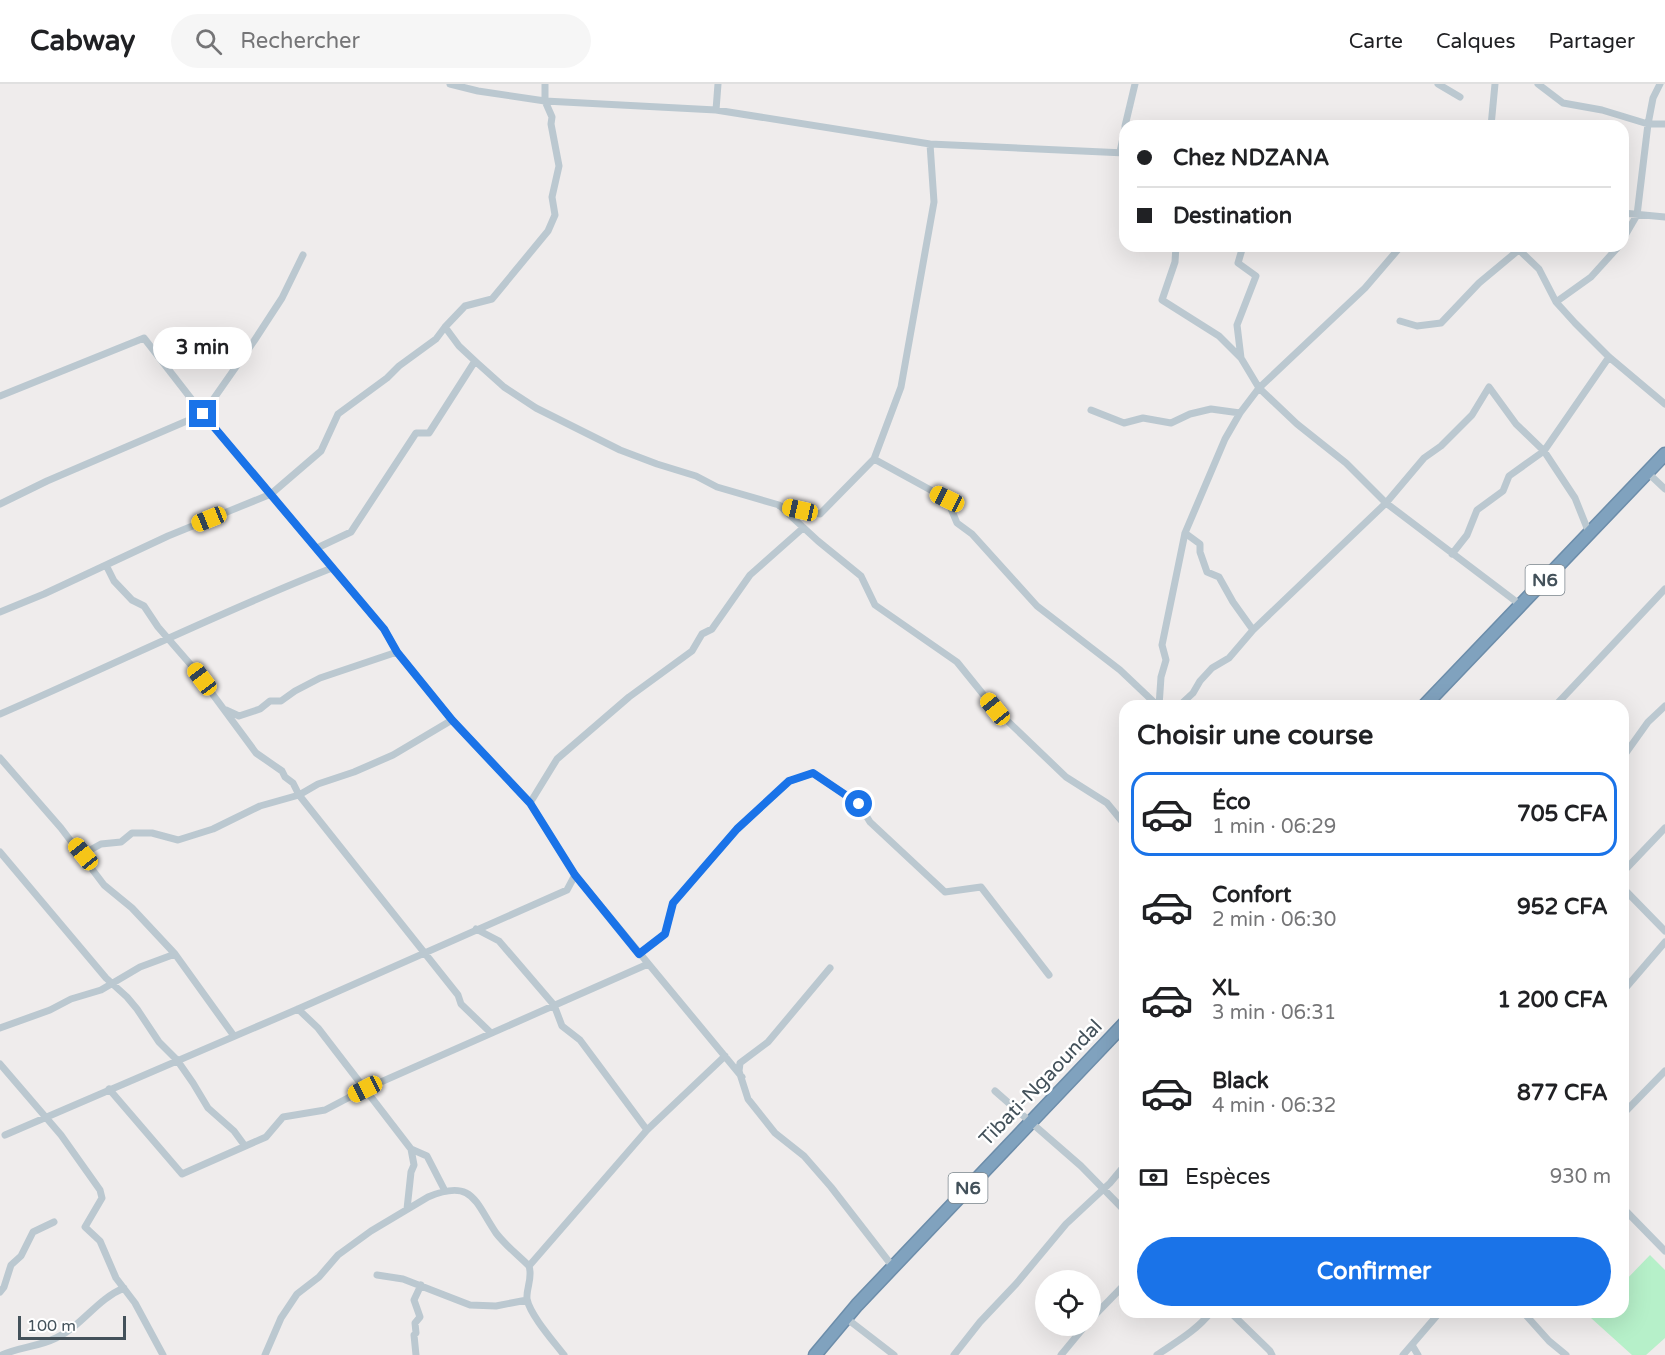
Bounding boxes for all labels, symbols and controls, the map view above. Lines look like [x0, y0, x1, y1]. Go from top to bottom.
search box [171, 14, 591, 68]
text: Cabway [30, 24, 135, 58]
icon: search [192, 25, 225, 58]
text: Rechercher [240, 28, 360, 54]
text: Carte [1349, 29, 1403, 54]
text: Calques [1436, 29, 1516, 54]
text: Partager [1549, 29, 1635, 54]
text: Chez NDZANA [1173, 145, 1330, 171]
text: Destination [1173, 203, 1292, 229]
callout: 3 min [154, 327, 252, 369]
text: 3 min [176, 336, 229, 360]
route end [189, 400, 216, 427]
car [927, 483, 967, 515]
car [780, 497, 820, 523]
car [189, 504, 229, 534]
road number: N6 [1526, 565, 1564, 595]
car [184, 659, 220, 699]
car [977, 689, 1013, 729]
text: Choisir une course [1137, 719, 1373, 752]
icon: car [1140, 787, 1194, 841]
text: Éco [1212, 789, 1251, 815]
route start [845, 790, 872, 817]
text: 705 CFA [1517, 801, 1608, 827]
text: 1 min · 06:29 [1212, 815, 1336, 839]
car [65, 834, 101, 874]
icon: car [1140, 880, 1194, 934]
text: Confort [1212, 882, 1291, 908]
text: 952 CFA [1517, 894, 1608, 920]
text: 2 min · 06:30 [1212, 908, 1336, 932]
icon: car [1140, 973, 1194, 1027]
text: XL [1212, 975, 1239, 1001]
text: 1 200 CFA [1497, 987, 1608, 1013]
text: 3 min · 06:31 [1212, 1001, 1336, 1025]
street label: Tibati-Ngaoundal [975, 1015, 1107, 1151]
icon: car [1140, 1066, 1194, 1120]
text: Black [1212, 1068, 1269, 1094]
car [345, 1073, 385, 1105]
text: 877 CFA [1517, 1080, 1608, 1106]
text: 4 min · 06:32 [1212, 1094, 1336, 1118]
icon: cash [1137, 1161, 1170, 1194]
text: Espèces [1185, 1164, 1270, 1190]
text: 930 m [1550, 1165, 1611, 1189]
road number: N6 [948, 1173, 988, 1203]
button: Confirmer [1137, 1237, 1611, 1306]
map controls [1035, 1270, 1101, 1336]
button: locate [1035, 1270, 1101, 1336]
scale bar [18, 1313, 126, 1340]
text: 100 m [27, 1316, 76, 1336]

